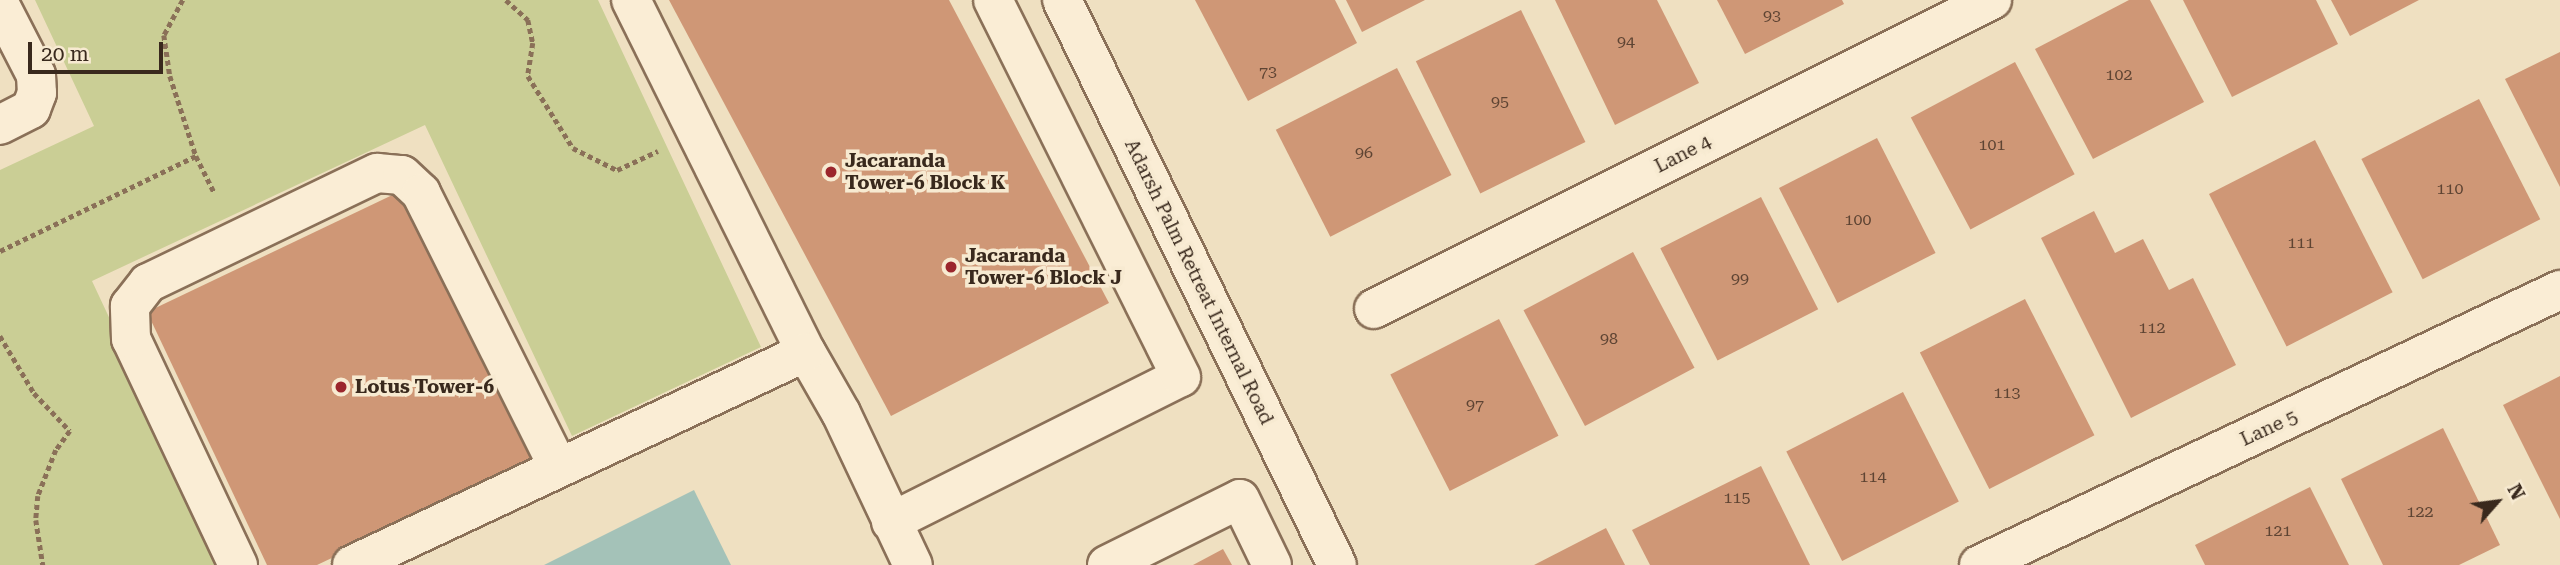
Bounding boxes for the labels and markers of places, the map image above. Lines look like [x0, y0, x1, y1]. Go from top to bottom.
place label: Jacaranda Tower-6 Block K [845, 150, 1005, 194]
marker: Jacaranda Tower-6 Block K [823, 164, 839, 180]
place label: Jacaranda Tower-6 Block J [965, 245, 1122, 289]
marker: Jacaranda Tower-6 Block J [943, 259, 959, 275]
place label: Lotus Tower-6 [355, 376, 494, 398]
marker: Lotus Tower-6 [333, 379, 349, 395]

